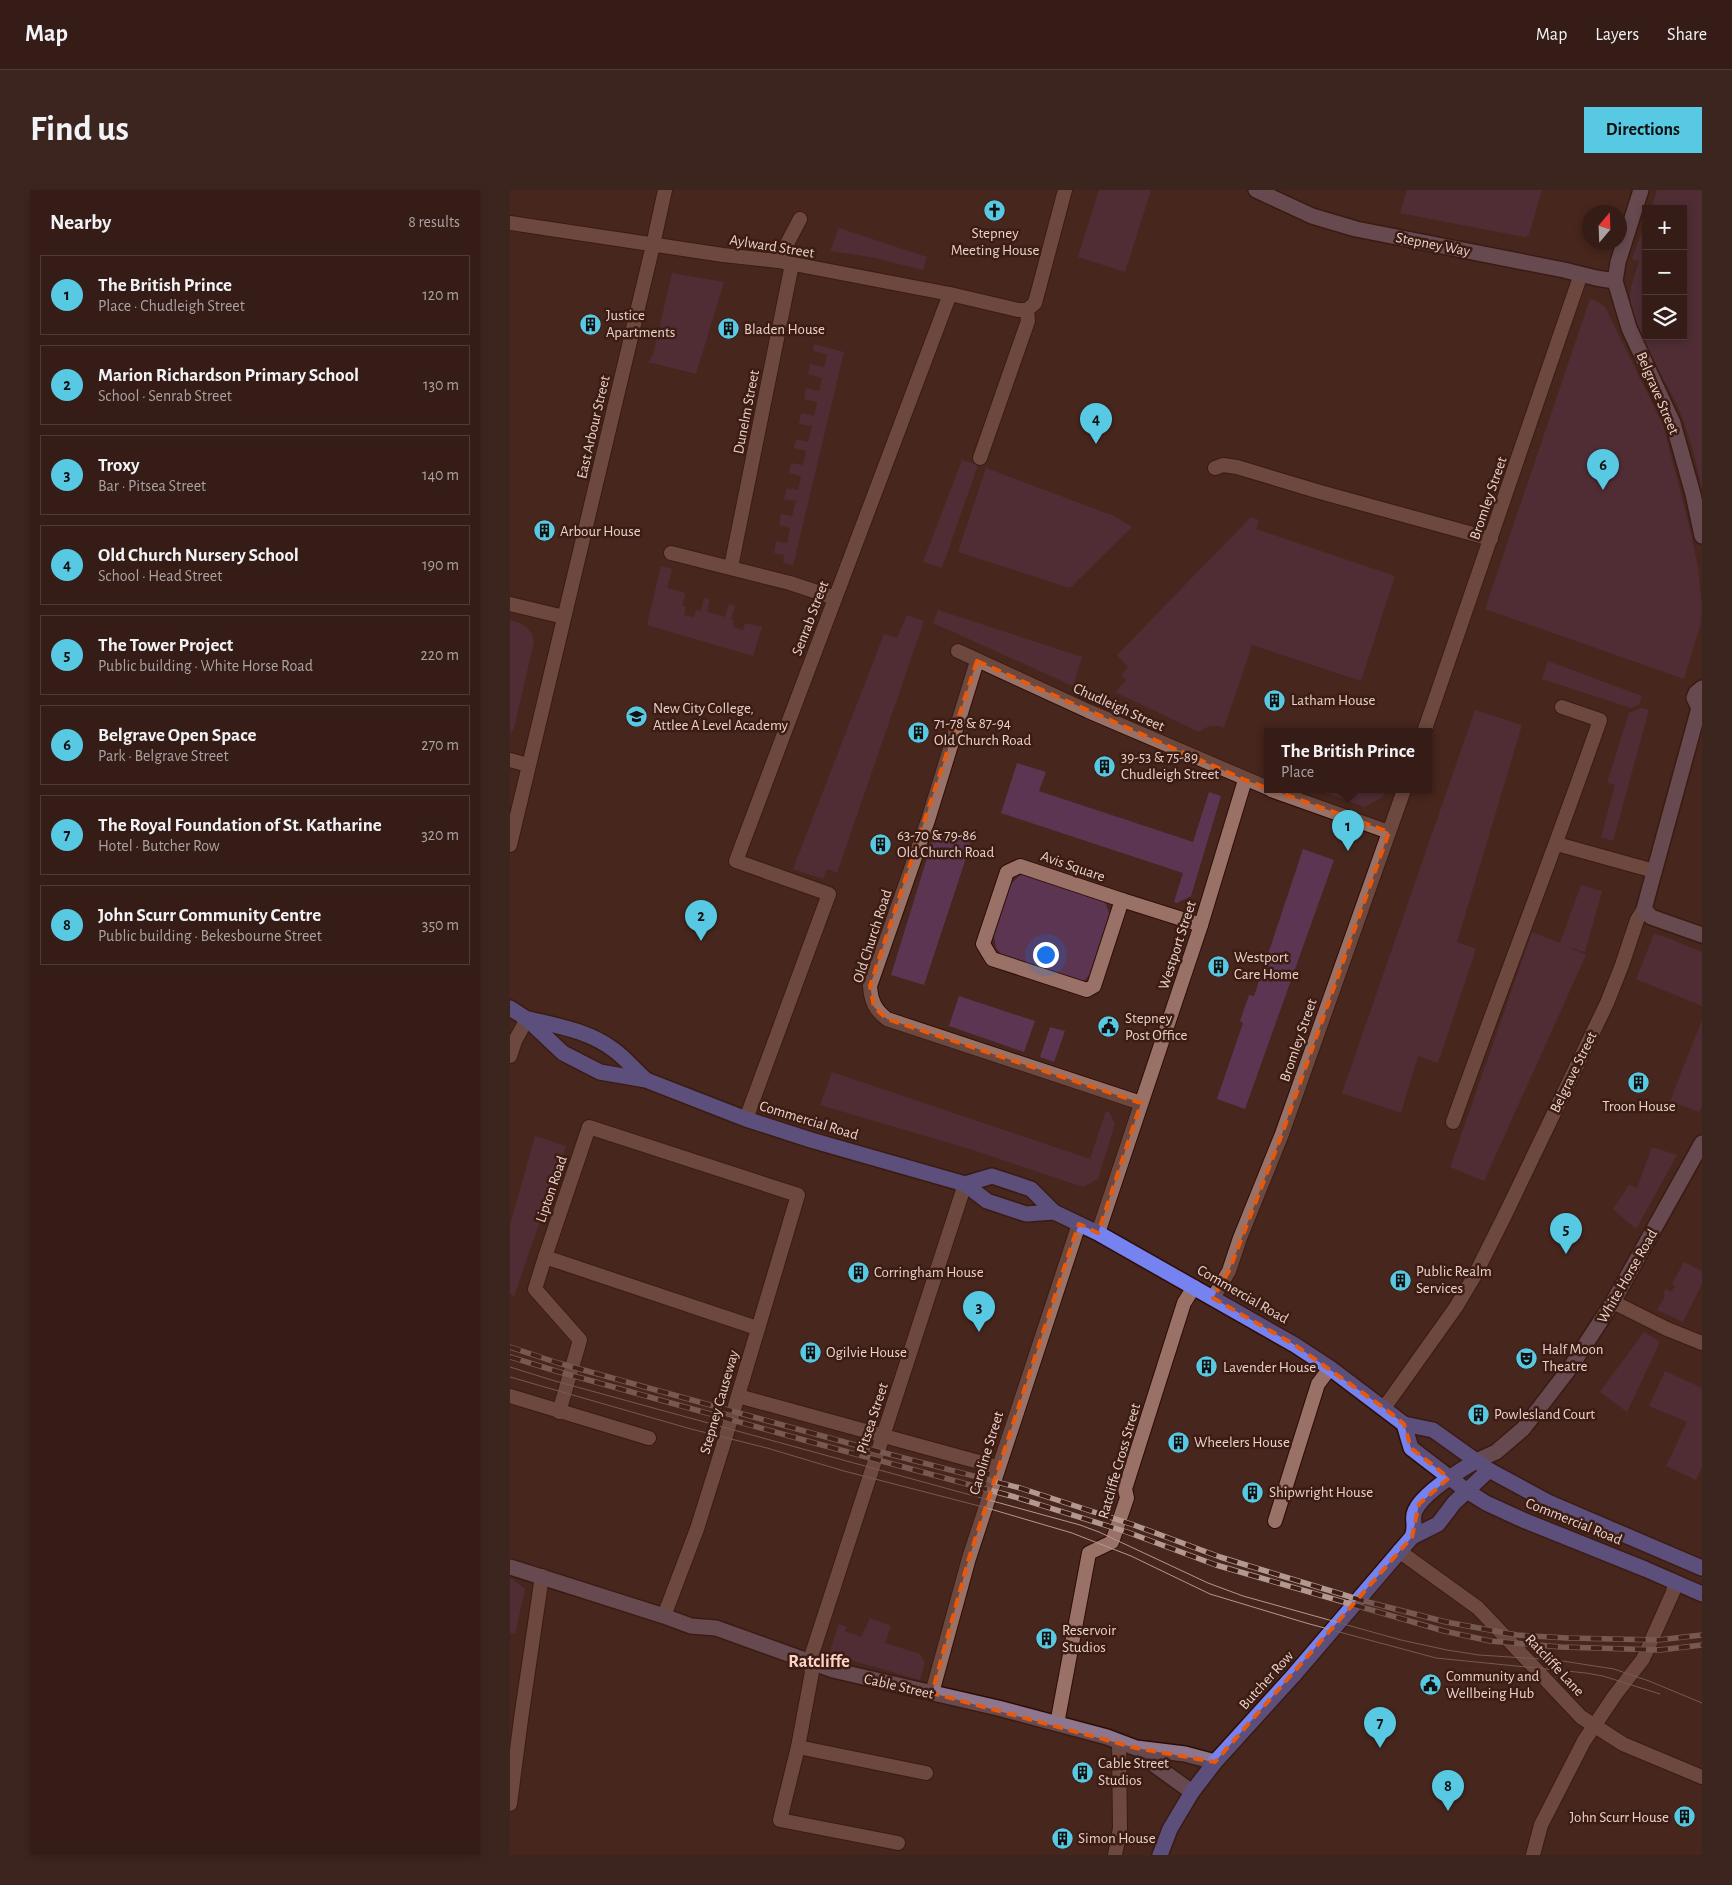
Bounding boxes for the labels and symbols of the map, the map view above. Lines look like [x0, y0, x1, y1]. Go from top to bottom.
church icon: Stepney Meeting House [983, 198, 1007, 222]
north arrow [1582, 205, 1627, 250]
place label: Stepney Meeting House [951, 226, 1039, 258]
street label: Stepney Way [1395, 230, 1472, 259]
street label: Aylward Street [729, 232, 816, 261]
place label: Justice Apartments [606, 308, 675, 340]
building icon: Justice Apartments [578, 312, 602, 336]
building icon: Bladen House [716, 317, 740, 341]
place label: Bladen House [744, 322, 825, 337]
street label: Belgrave Street [1633, 350, 1682, 437]
street label: Dunelm Street [731, 369, 762, 455]
street label: East Arbour Street [574, 374, 613, 480]
pin: 4 [1080, 403, 1112, 444]
pin: 6 [1587, 449, 1619, 490]
street label: Bromley Street [1467, 455, 1510, 542]
building icon: Arbour House [532, 519, 556, 543]
place label: Arbour House [560, 524, 641, 539]
street label: Senrab Street [789, 579, 832, 657]
street label: Chudleigh Street [1071, 681, 1167, 734]
building icon: Latham House [1263, 688, 1287, 712]
place label: Latham House [1291, 693, 1376, 708]
place label: New City College, Attlee A Level Academy [653, 701, 789, 733]
school or university icon: New City College, Attlee A Level Academy [625, 705, 649, 729]
place label: 71-78 & 87-94 Old Church Road [934, 716, 1032, 748]
building icon: 71-78 & 87-94 Old Church Road [906, 720, 930, 744]
place label: 39-53 & 75-89 Chudleigh Street [1121, 750, 1219, 782]
building icon: 39-53 & 75-89 Chudleigh Street [1093, 754, 1117, 778]
pin: 1 [1332, 810, 1364, 851]
place label: 63-70 & 79-86 Old Church Road [897, 828, 995, 860]
building icon: 63-70 & 79-86 Old Church Road [869, 832, 893, 856]
street label: Avis Square [1039, 848, 1107, 884]
street label: Old Church Road [850, 887, 895, 985]
street label: Westport Street [1156, 899, 1199, 991]
pin: 2 [685, 900, 717, 941]
your location [1033, 942, 1059, 968]
place label: Westport Care Home [1234, 950, 1299, 982]
building icon: Westport Care Home [1206, 954, 1230, 978]
street label: Bromley Street [1277, 997, 1320, 1084]
place label: Stepney Post Office [1125, 1011, 1188, 1043]
public building icon: Stepney Post Office [1097, 1015, 1121, 1039]
street label: Belgrave Street [1547, 1029, 1600, 1115]
building icon: Troon House [1627, 1071, 1651, 1095]
street label: Commercial Road [758, 1098, 860, 1143]
place label: Troon House [1602, 1099, 1676, 1114]
street label: Lipton Road [533, 1154, 570, 1224]
pin: 5 [1550, 1213, 1582, 1254]
street label: White Horse Road [1595, 1227, 1660, 1326]
building icon: Corringham House [846, 1260, 870, 1284]
street label: Commercial Road [1195, 1262, 1291, 1327]
place label: Public Realm Services [1416, 1264, 1492, 1296]
place label: Corringham House [874, 1265, 984, 1280]
building icon: Public Realm Services [1388, 1268, 1412, 1292]
pin: 3 [963, 1291, 995, 1332]
building icon: Ogilvie House [798, 1340, 822, 1364]
place label: Half Moon Theatre [1542, 1342, 1603, 1374]
place label: Ogilvie House [826, 1345, 907, 1360]
theatre icon: Half Moon Theatre [1514, 1346, 1538, 1370]
street label: Stepney Causeway [697, 1348, 742, 1456]
building icon: Lavender House [1195, 1355, 1219, 1379]
place label: Lavender House [1223, 1360, 1316, 1375]
street label: Pitsea Street [854, 1381, 891, 1455]
street label: Ratcliffe Cross Street [1096, 1401, 1143, 1521]
building icon: Powlesland Court [1466, 1402, 1490, 1426]
place label: Powlesland Court [1494, 1407, 1595, 1422]
street label: Caroline Street [967, 1409, 1006, 1497]
building icon: Wheelers House [1166, 1430, 1190, 1454]
place label: Wheelers House [1194, 1435, 1290, 1450]
building icon: Shipwright House [1241, 1480, 1265, 1504]
place label: Shipwright House [1269, 1485, 1373, 1500]
street label: Commercial Road [1523, 1495, 1624, 1548]
place label: Reservoir Studios [1062, 1623, 1116, 1655]
building icon: Reservoir Studios [1034, 1627, 1058, 1651]
street label: Ratcliffe Lane [1522, 1632, 1587, 1699]
street label: Butcher Row [1236, 1648, 1296, 1713]
district label: Ratcliffe [788, 1653, 850, 1671]
place label: Community and Wellbeing Hub [1446, 1669, 1540, 1701]
street label: Cable Street [863, 1671, 935, 1702]
public building icon: Community and Wellbeing Hub [1418, 1673, 1442, 1697]
pin: 7 [1364, 1707, 1396, 1748]
place label: Cable Street Studios [1098, 1756, 1169, 1788]
building icon: Cable Street Studios [1070, 1760, 1094, 1784]
pin: 8 [1432, 1770, 1464, 1811]
building icon: John Scurr House [1673, 1805, 1697, 1829]
place label: John Scurr House [1570, 1810, 1669, 1825]
building icon: Simon House [1050, 1826, 1074, 1850]
place label: Simon House [1078, 1831, 1156, 1846]

